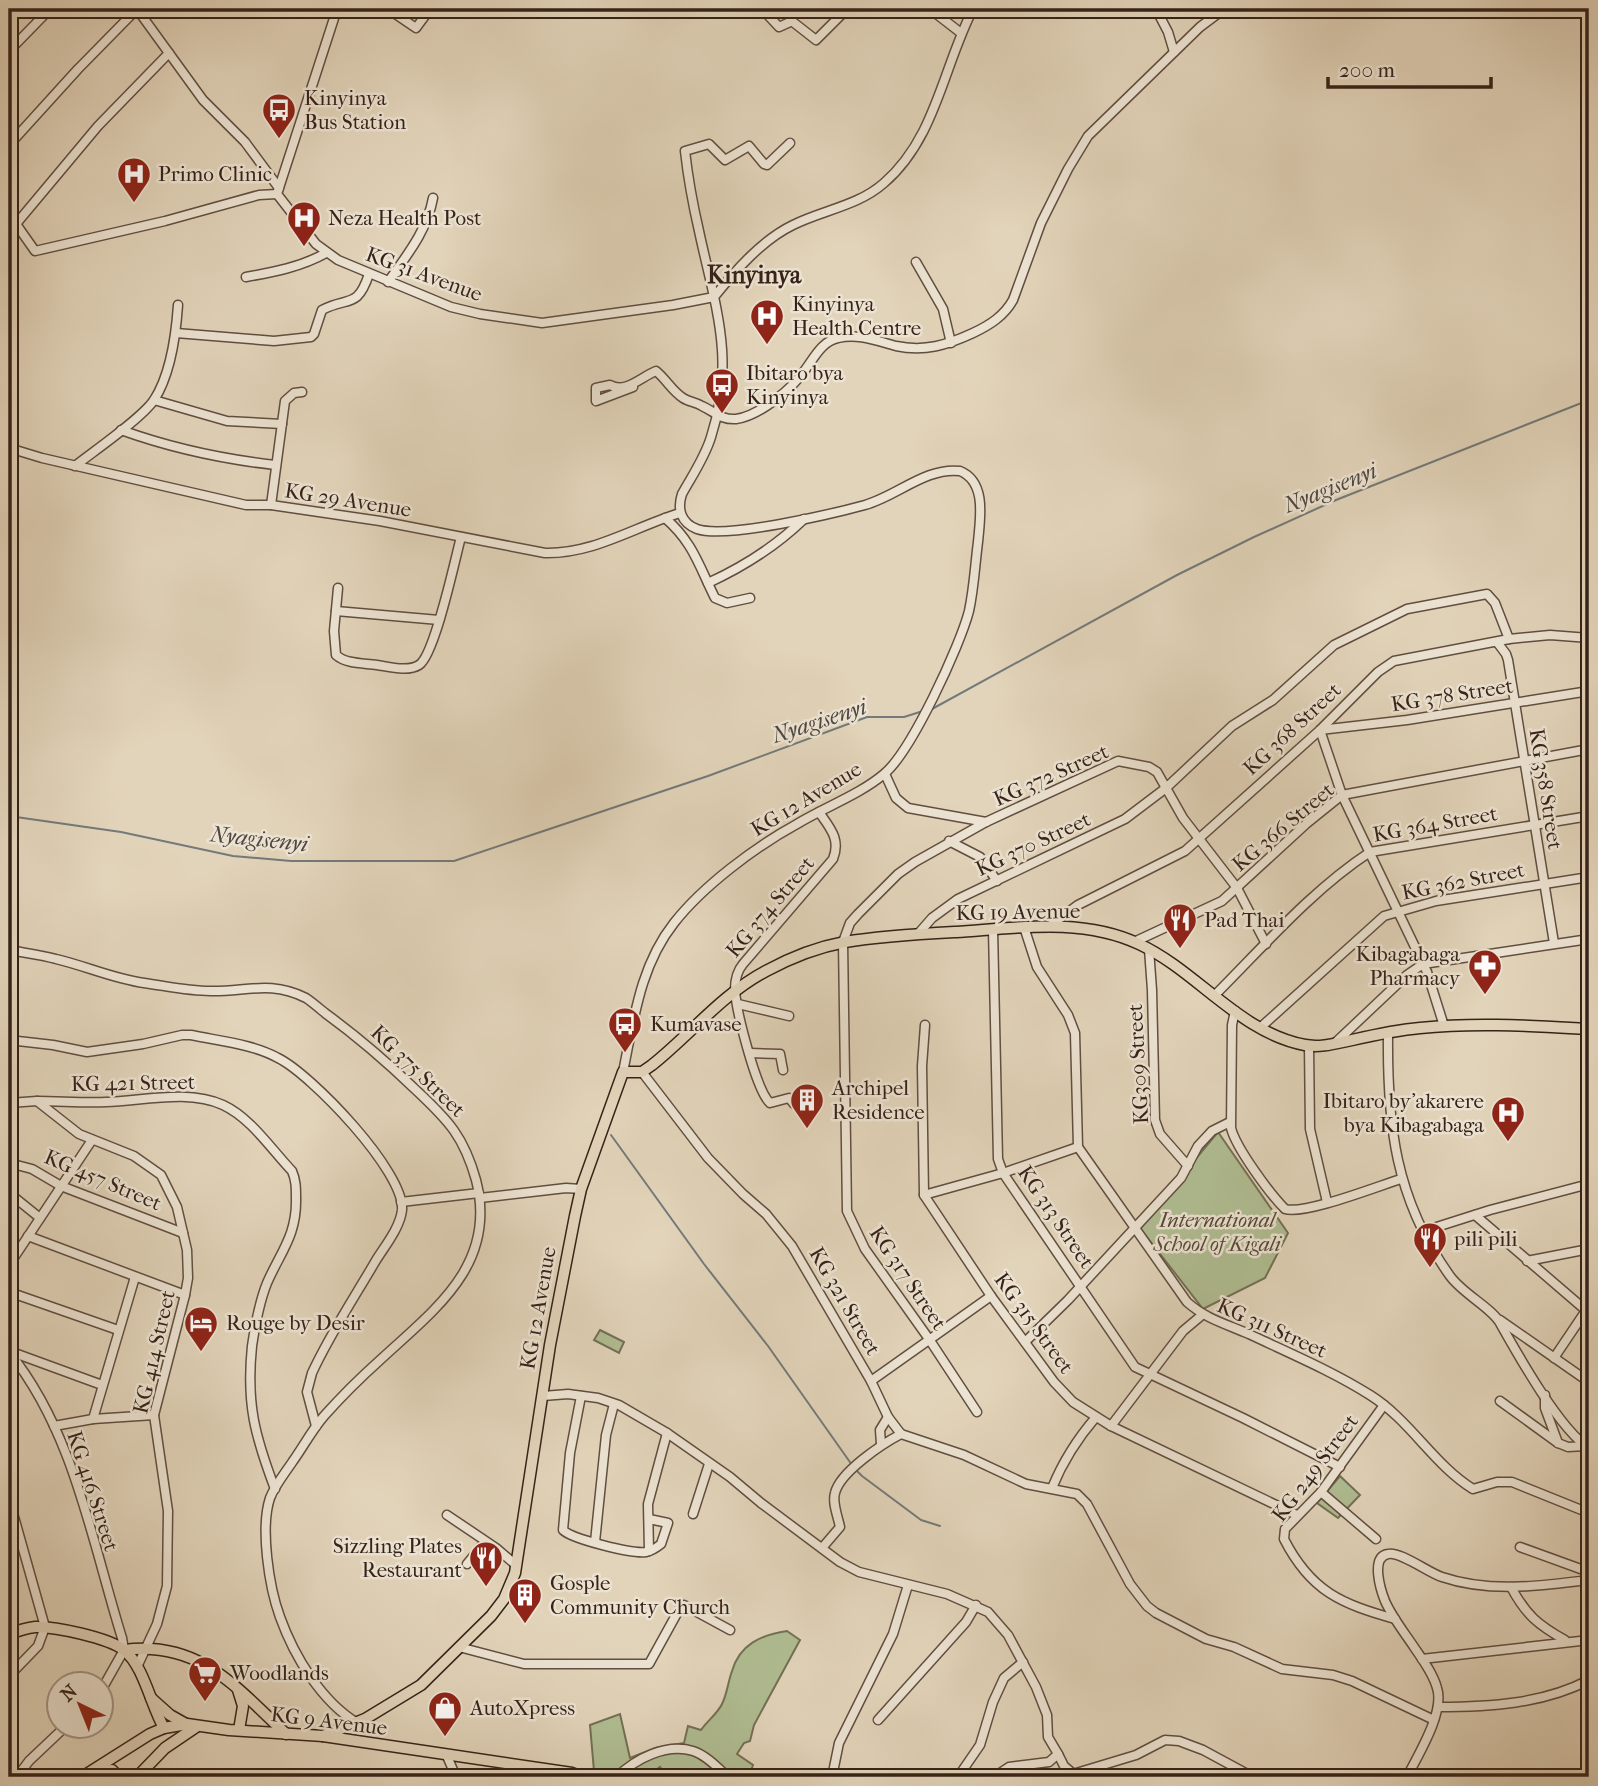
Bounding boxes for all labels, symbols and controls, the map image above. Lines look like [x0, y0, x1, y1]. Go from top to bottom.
scale bar [1328, 46, 1491, 90]
text: 200 m [1339, 58, 1395, 82]
place label: Kinyinya Bus Station [304, 86, 406, 134]
bus stop icon: Kinyinya Bus Station [260, 91, 298, 140]
hospital icon: Primo Clinic [115, 155, 153, 204]
place label: Primo Clinic [158, 162, 272, 186]
hospital icon: Neza Health Post [285, 199, 323, 248]
place label: Neza Health Post [328, 206, 482, 230]
street label: KG 31 Avenue [362, 242, 486, 306]
district label: Kinyinya [707, 261, 802, 289]
place label: Kinyinya Health Centre [792, 292, 921, 340]
hospital icon: Kinyinya Health Centre [748, 297, 786, 346]
place label: Ibitaro bya Kinyinya [746, 361, 844, 409]
bus stop icon: Ibitaro bya Kinyinya [703, 366, 741, 415]
water label: Nyagisenyi [1279, 457, 1382, 519]
street label: KG 29 Avenue [283, 478, 413, 522]
street label: KG 378 Street [1389, 673, 1515, 716]
street label: KG 368 Street [1238, 678, 1346, 780]
water label: Nyagisenyi [767, 693, 871, 749]
street label: KG 358 Street [1525, 727, 1567, 852]
street label: KG 372 Street [990, 739, 1113, 811]
street label: KG 12 Avenue [747, 757, 865, 841]
street label: KG 366 Street [1227, 777, 1339, 876]
street label: KG 364 Street [1371, 801, 1500, 847]
street label: KG 370 Street [972, 807, 1095, 881]
water label: Nyagisenyi [208, 820, 311, 858]
street label: KG 374 Street [721, 851, 819, 962]
street label: KG 362 Street [1400, 857, 1527, 905]
street label: KG 19 Avenue [955, 899, 1081, 925]
restaurant icon: Pad Thai [1161, 901, 1199, 950]
place label: Pad Thai [1204, 908, 1284, 932]
place label: Kibagabaga Pharmacy [1355, 942, 1461, 990]
pharmacy icon: Kibagabaga Pharmacy [1466, 947, 1504, 996]
street label: KG309 Street [1123, 1003, 1153, 1125]
bus stop icon: Kumavase [606, 1005, 644, 1054]
place label: Kumavase [650, 1012, 742, 1036]
street label: KG 375 Street [366, 1020, 470, 1122]
street label: KG 421 Street [71, 1070, 196, 1096]
place label: Archipel Residence [831, 1076, 925, 1124]
building icon: Archipel Residence [788, 1081, 826, 1130]
place label: Ibitaro by'akarere bya Kibagabaga [1323, 1089, 1484, 1137]
hospital icon: Ibitaro by'akarere bya Kibagabaga [1489, 1094, 1527, 1143]
street label: KG 457 Street [41, 1145, 166, 1216]
street label: KG 313 Street [1013, 1161, 1099, 1273]
park label: International School of Kigali [1152, 1208, 1283, 1256]
restaurant icon: pili pili [1411, 1220, 1449, 1269]
street label: KG 317 Street [865, 1222, 952, 1335]
place label: pili pili [1453, 1227, 1518, 1251]
street label: KG 321 Street [804, 1243, 886, 1360]
street label: KG 12 Avenue [515, 1245, 561, 1371]
street label: KG 315 Street [989, 1268, 1079, 1379]
street label: KG 414 Street [128, 1287, 180, 1416]
street label: KG 311 Street [1214, 1293, 1331, 1363]
hotel icon: Rouge by Desir [182, 1304, 220, 1353]
place label: Rouge by Desir [226, 1311, 365, 1335]
street label: KG 249 Street [1267, 1409, 1363, 1526]
street label: KG 416 Street [62, 1428, 124, 1555]
place label: Sizzling Plates Restaurant [333, 1534, 463, 1582]
restaurant icon: Sizzling Plates Restaurant [467, 1539, 505, 1588]
place label: Gosple Community Church [550, 1571, 730, 1619]
building icon: Gosple Community Church [506, 1576, 544, 1625]
supermarket icon: Woodlands [186, 1654, 224, 1703]
place label: Woodlands [229, 1661, 329, 1685]
north arrow [46, 1670, 116, 1740]
text: N [56, 1680, 82, 1706]
shop icon: AutoXpress [426, 1689, 464, 1738]
place label: AutoXpress [469, 1696, 575, 1720]
street label: KG 9 Avenue [269, 1702, 389, 1740]

